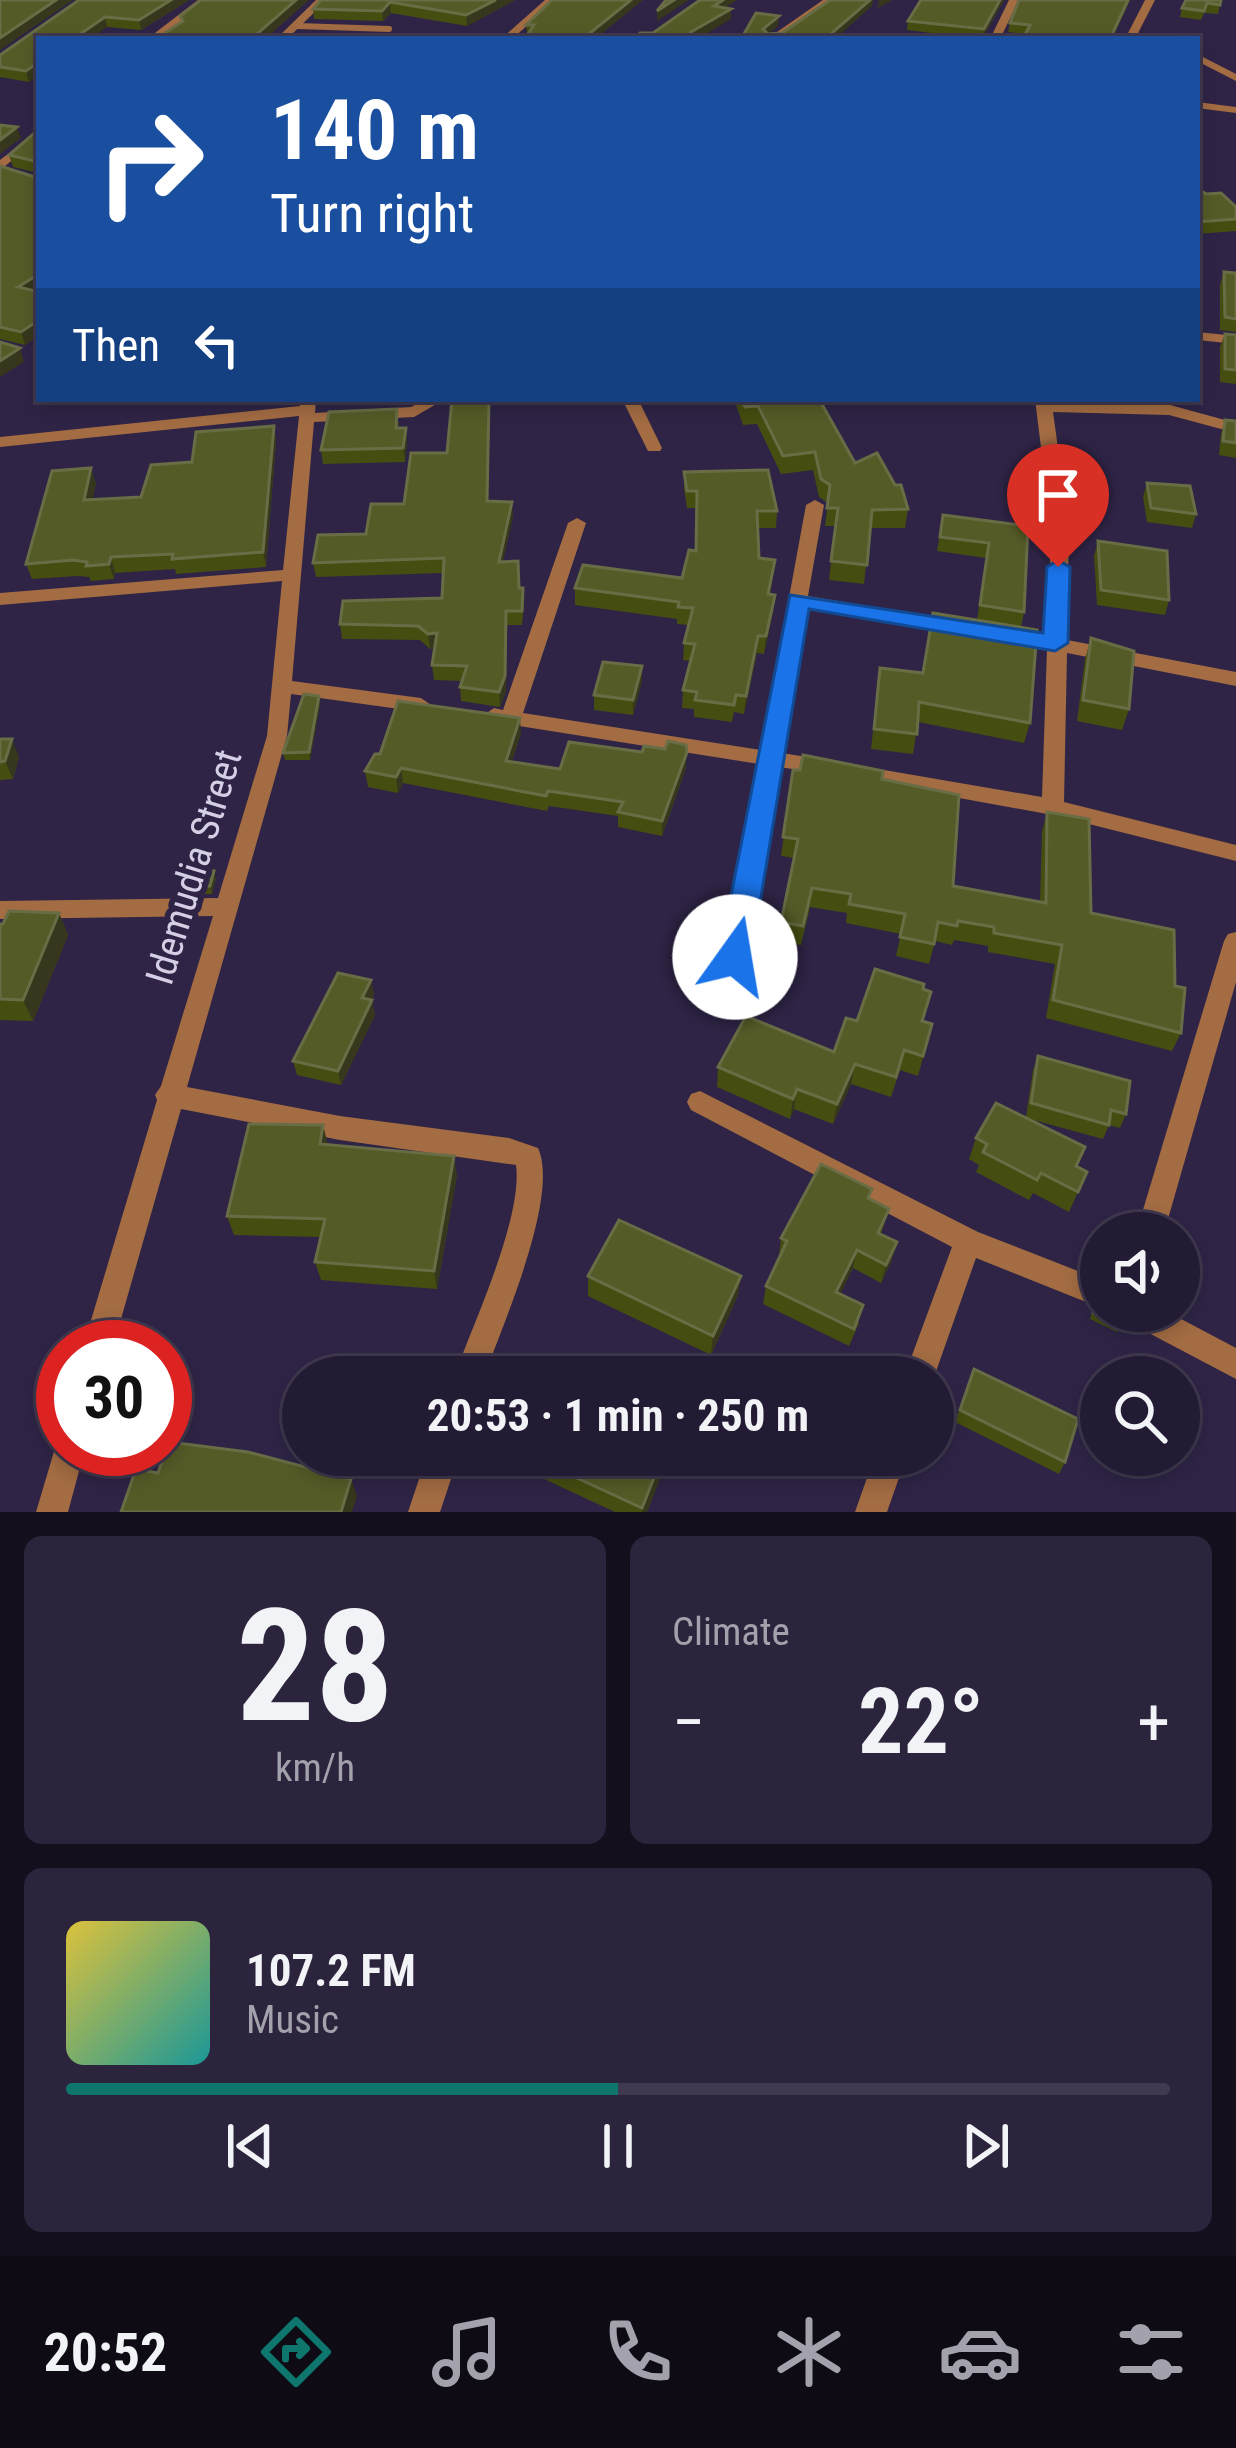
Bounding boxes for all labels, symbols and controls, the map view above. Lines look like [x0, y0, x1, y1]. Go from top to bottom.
text: 140 m [270, 81, 479, 180]
icon: right [72, 84, 228, 240]
text: Turn right [270, 182, 474, 245]
icon: left [184, 312, 250, 378]
text: Then [72, 319, 160, 372]
pin [1007, 444, 1109, 567]
icon: arrive [1025, 462, 1091, 528]
street label: Idemudia Street [136, 744, 252, 990]
position arrow [672, 894, 798, 1020]
map controls [1080, 1212, 1200, 1476]
button: sound [1080, 1212, 1200, 1332]
speed limit sign: 30 [36, 1320, 192, 1476]
button: search [1080, 1356, 1200, 1476]
text: 20:53 · 1 min · 250 m [427, 1389, 809, 1442]
text: 28 [236, 1575, 394, 1758]
text: Climate [672, 1609, 790, 1655]
text: 22° [858, 1670, 984, 1775]
text: − [672, 1684, 705, 1761]
text: + [1137, 1684, 1170, 1761]
text: km/h [275, 1745, 355, 1791]
text: 107.2 FM [246, 1944, 416, 1997]
text: Music [246, 1997, 339, 2043]
icon: previous [217, 2113, 283, 2179]
icon: pause [585, 2113, 651, 2179]
icon: next [953, 2113, 1019, 2179]
icon: directions [254, 2310, 338, 2394]
icon: music [425, 2310, 509, 2394]
icon: phone [596, 2310, 680, 2394]
icon: climate [767, 2310, 851, 2394]
icon: car [938, 2310, 1022, 2394]
icon: filters [1109, 2310, 1193, 2394]
text: 20:52 [43, 2321, 167, 2384]

